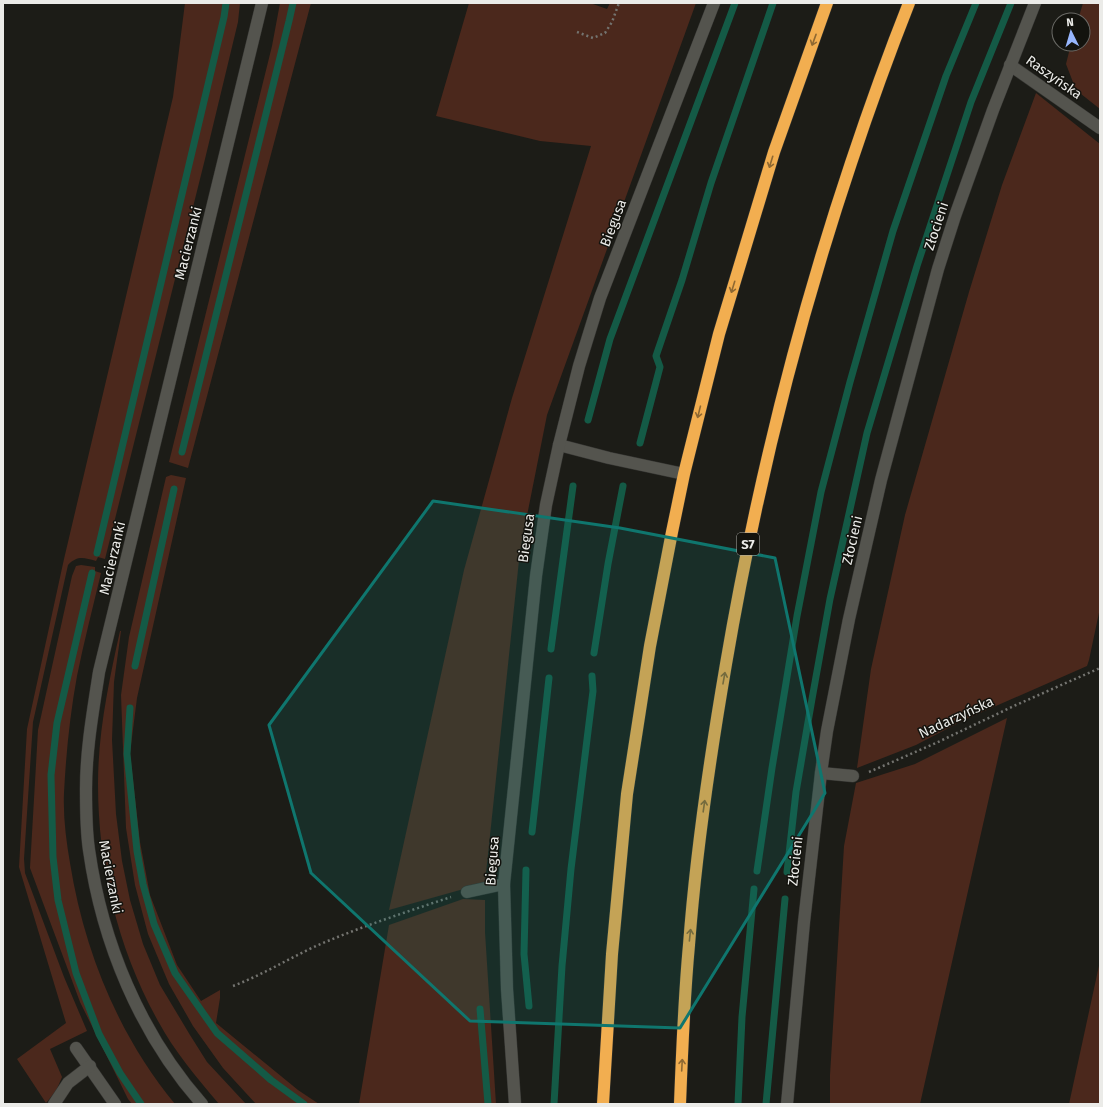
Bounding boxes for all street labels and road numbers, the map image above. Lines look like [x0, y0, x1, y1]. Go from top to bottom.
street label: Raszyńska [1022, 52, 1085, 103]
street label: Biegusa [597, 197, 630, 249]
street label: Złocieni [921, 200, 952, 252]
street label: Macierzanki [171, 205, 206, 282]
street label: Biegusa [515, 512, 538, 564]
street label: Złocieni [839, 514, 866, 566]
street label: Macierzanki [96, 520, 129, 597]
road number: S7 [737, 533, 759, 555]
street label: Nadarzyńska [916, 693, 996, 742]
street label: Złocieni [784, 835, 807, 887]
street label: Biegusa [482, 836, 503, 886]
street label: Macierzanki [95, 839, 126, 915]

